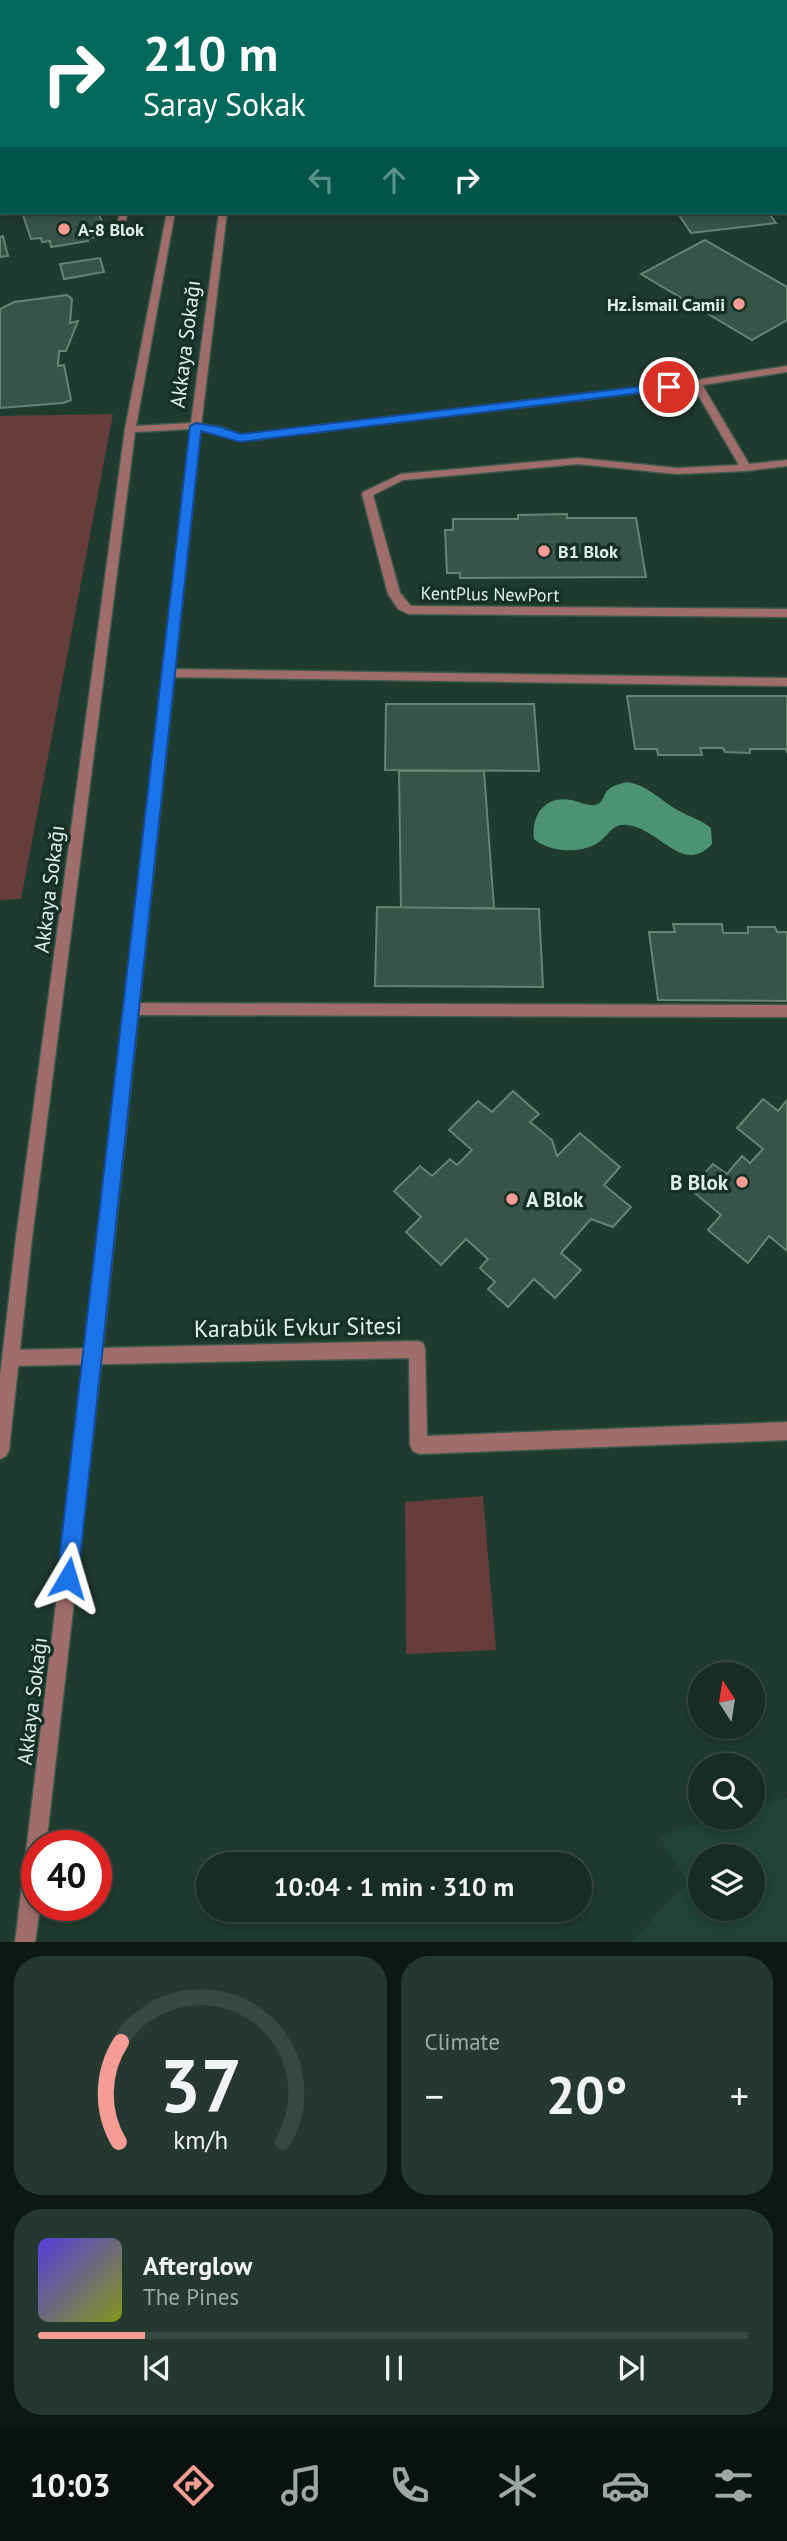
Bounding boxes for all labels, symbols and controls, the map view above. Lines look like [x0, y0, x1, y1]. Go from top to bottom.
text: 210 m [143, 21, 278, 85]
icon: right [28, 28, 119, 119]
text: Saray Sokak [143, 83, 306, 125]
icon: left [302, 161, 340, 199]
icon: ahead [375, 161, 413, 199]
icon: right [448, 161, 486, 199]
place label: A-8 Blok [78, 218, 144, 241]
marker: A-8 Blok [56, 221, 72, 237]
street label: Akkaya Sokağı [164, 279, 206, 409]
place label: Hz.İsmail Camii [607, 293, 725, 316]
marker: Hz.İsmail Camii [731, 296, 747, 312]
pin [639, 357, 699, 417]
icon: arrive [650, 368, 688, 406]
place label: B1 Blok [558, 540, 618, 563]
marker: B1 Blok [536, 543, 552, 559]
street label: KentPlus NewPort [420, 581, 560, 607]
street label: Akkaya Sokağı [28, 824, 70, 954]
place label: B Blok [670, 1169, 729, 1196]
marker: B Blok [734, 1174, 750, 1190]
place label: A Blok [526, 1186, 584, 1213]
marker: A Blok [504, 1191, 520, 1207]
street label: Karabük Evkur Sitesi [194, 1310, 402, 1344]
position arrow [31, 1541, 105, 1615]
street label: Akkaya Sokağı [11, 1636, 53, 1766]
north arrow [688, 1662, 765, 1740]
map controls [688, 1662, 765, 1921]
button: search [688, 1753, 765, 1830]
speed limit sign: 40 [21, 1830, 112, 1921]
button: layers [688, 1844, 765, 1921]
text: 10:04 · 1 min · 310 m [274, 1870, 514, 1903]
text: Climate [425, 2027, 500, 2056]
text: 37 [159, 2038, 242, 2132]
text: 20° [546, 2061, 628, 2128]
text: − [425, 2071, 444, 2120]
text: + [730, 2071, 749, 2120]
text: km/h [173, 2123, 228, 2155]
text: Afterglow [143, 2249, 252, 2282]
text: The Pines [143, 2282, 239, 2311]
icon: previous [138, 2349, 176, 2387]
icon: pause [375, 2349, 413, 2387]
icon: next [612, 2349, 650, 2387]
icon: directions [169, 2461, 218, 2510]
icon: music [277, 2461, 326, 2510]
icon: phone [385, 2461, 434, 2510]
icon: climate [493, 2461, 542, 2510]
icon: car [601, 2461, 650, 2510]
icon: filters [709, 2461, 758, 2510]
text: 10:03 [29, 2464, 111, 2506]

